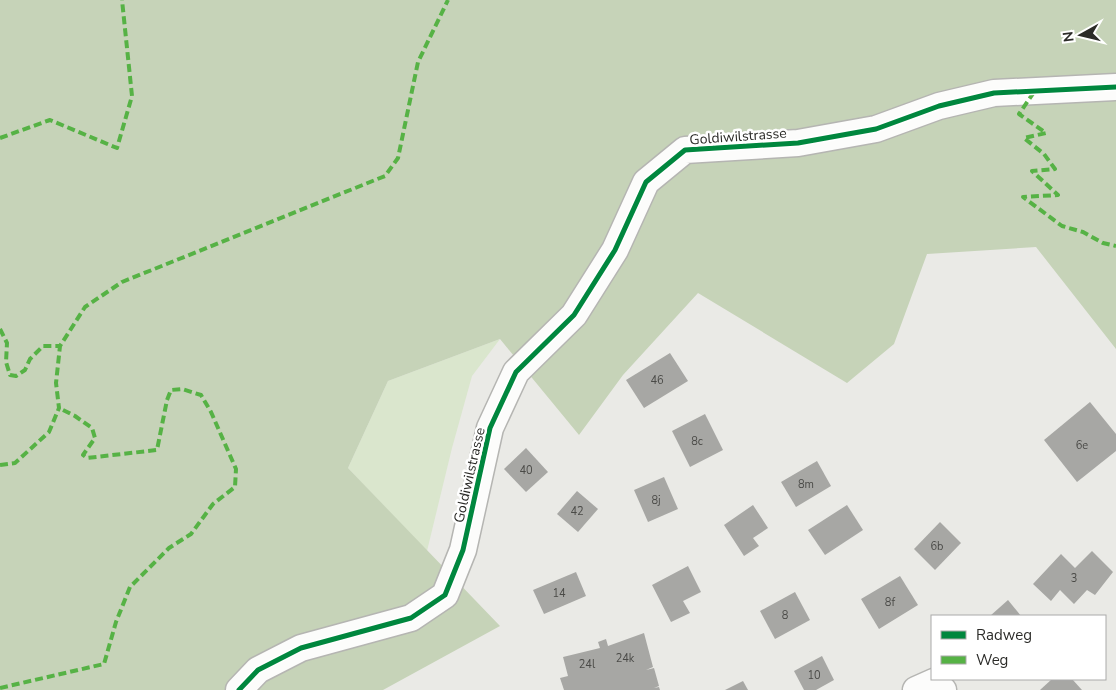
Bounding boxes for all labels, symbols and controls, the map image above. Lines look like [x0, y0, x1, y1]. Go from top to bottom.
north arrow [1056, 10, 1106, 60]
text: N [1058, 30, 1079, 43]
street label: Goldiwilstrasse [689, 124, 787, 149]
house number: 46 [650, 373, 664, 388]
street label: Goldiwilstrasse [449, 426, 490, 525]
house number: 8c [691, 434, 703, 449]
house number: 6e [1076, 438, 1088, 453]
house number: 40 [519, 463, 533, 478]
house number: 8m [798, 477, 814, 492]
house number: 8j [651, 493, 661, 508]
house number: 42 [570, 504, 584, 519]
house number: 6b [930, 539, 944, 554]
house number: 3 [1071, 571, 1077, 586]
house number: 14 [552, 586, 566, 601]
house number: 8f [885, 595, 895, 610]
house number: 8 [782, 608, 789, 623]
legend [931, 615, 1106, 680]
text: Radweg [976, 625, 1032, 645]
text: Weg [976, 650, 1008, 670]
house number: 24k [616, 651, 635, 666]
house number: 24l [579, 657, 596, 672]
house number: 10 [807, 668, 821, 683]

